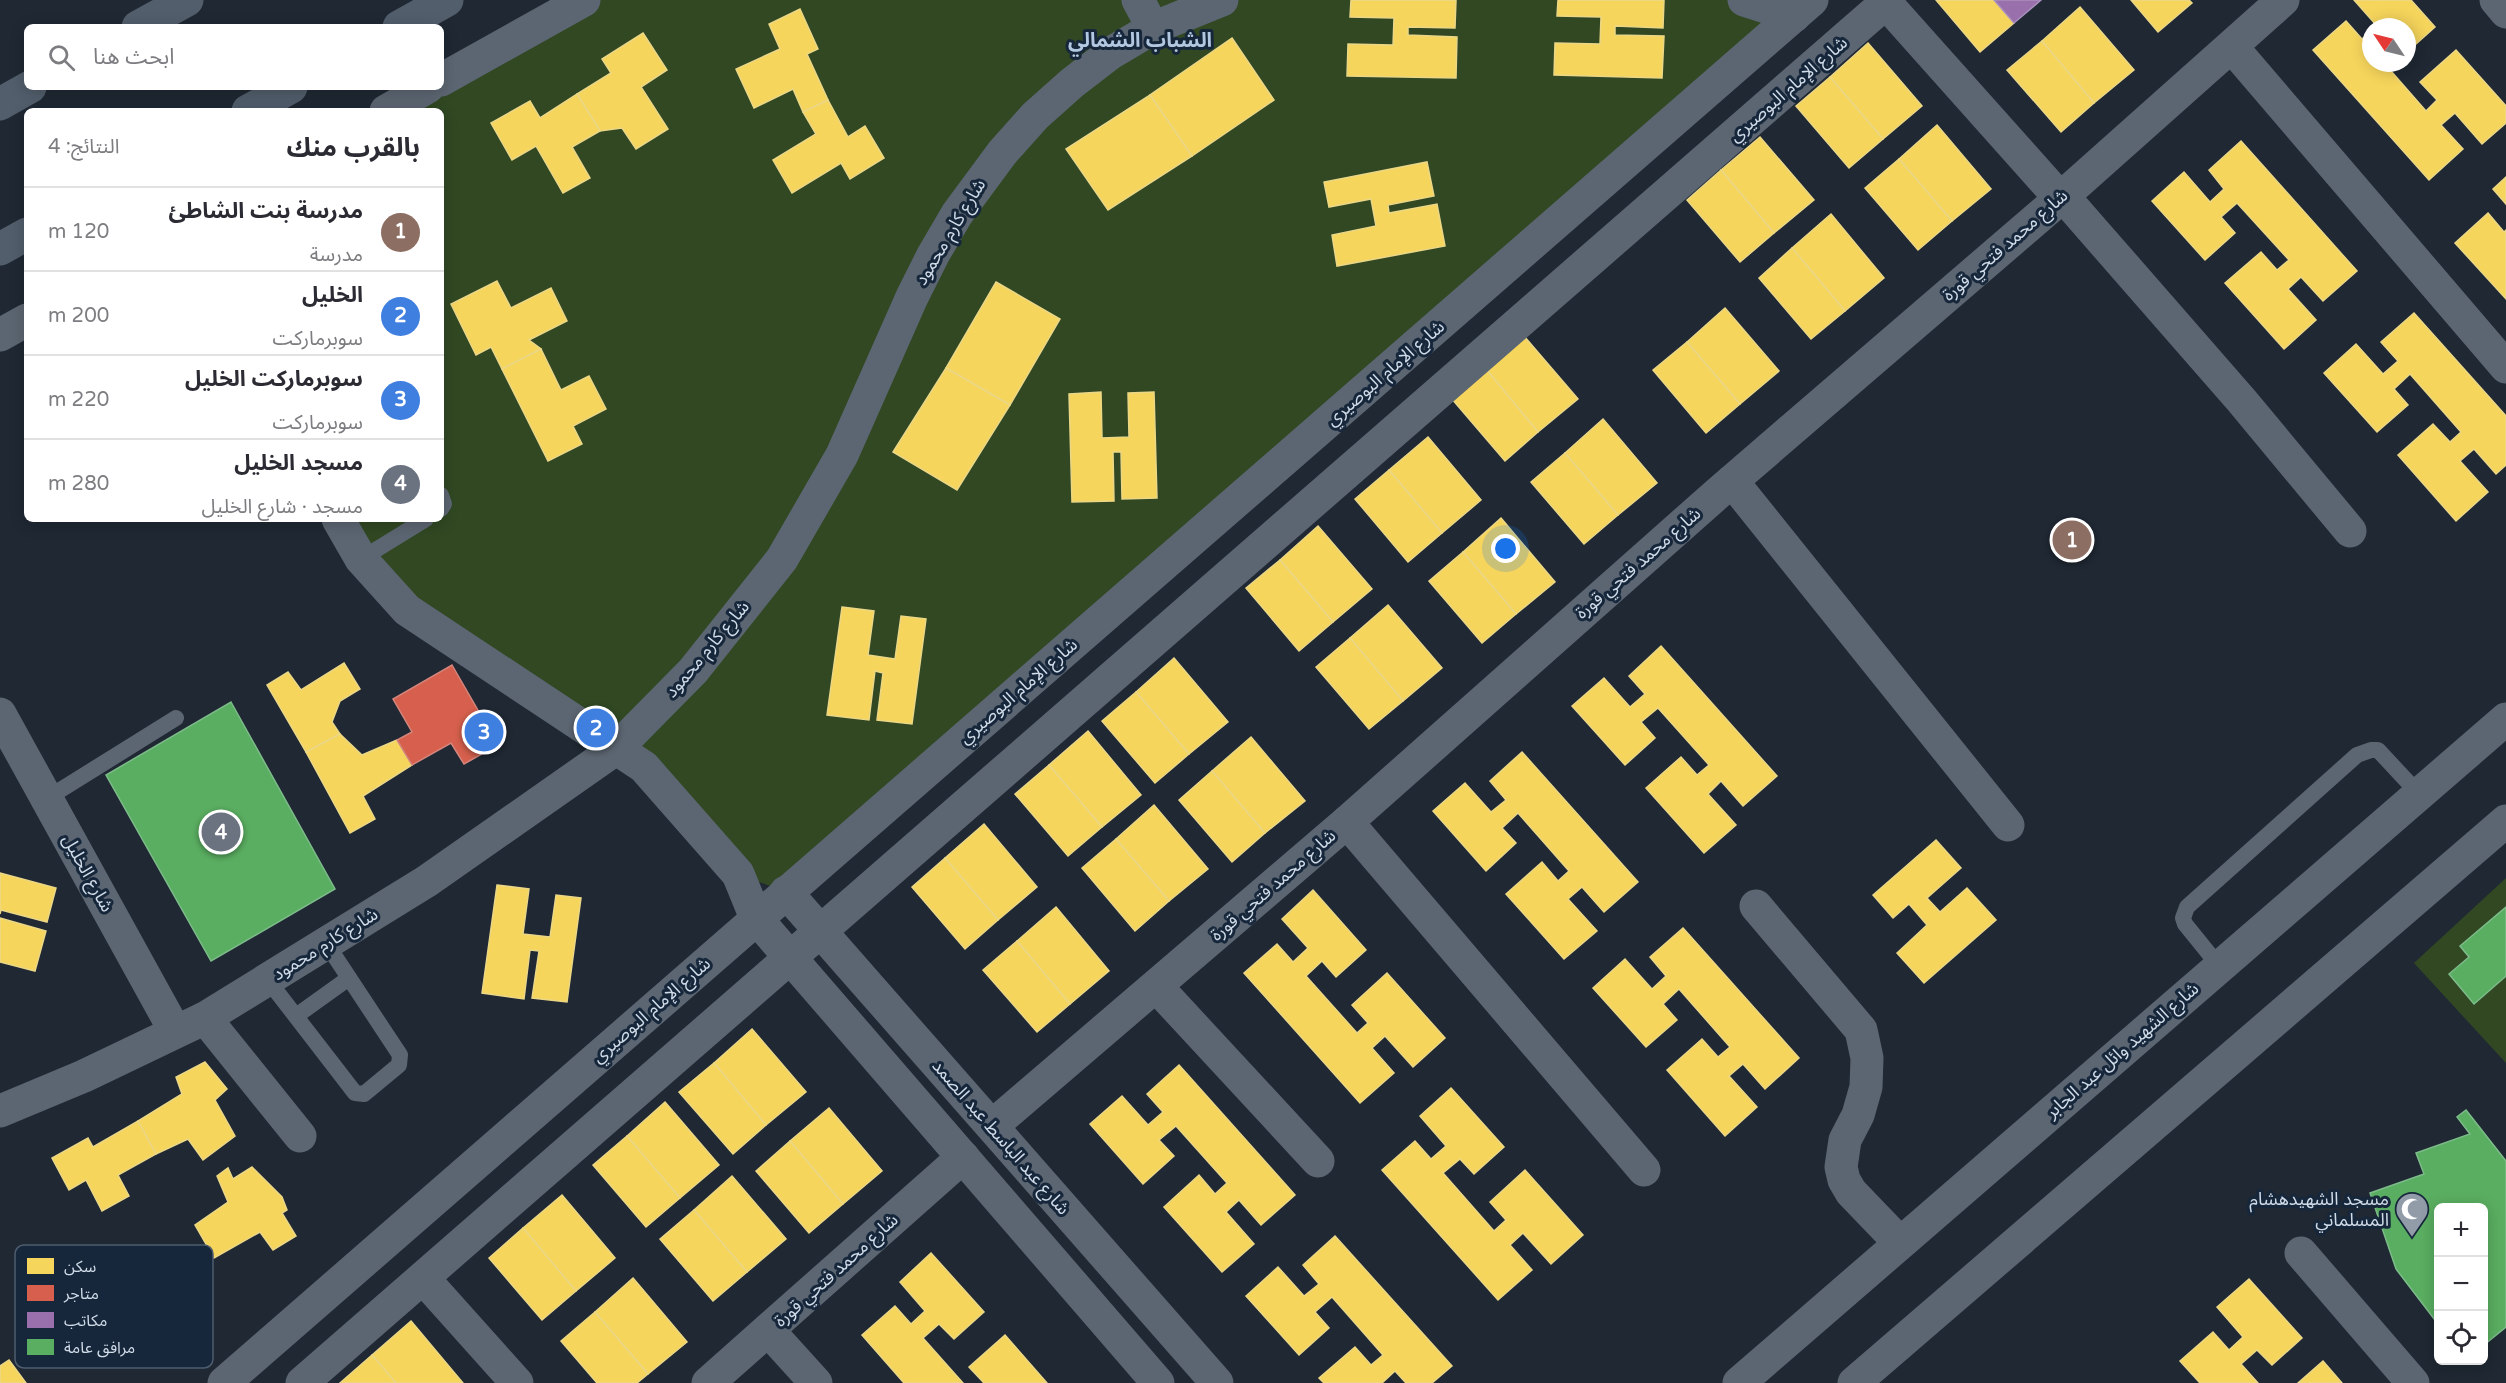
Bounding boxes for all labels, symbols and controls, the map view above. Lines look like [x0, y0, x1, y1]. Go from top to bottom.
north arrow [2362, 18, 2416, 72]
search box [24, 24, 444, 90]
district label: الشباب الشمالي [1068, 29, 1212, 57]
street label: شارع الإمام البوصيري [1724, 31, 1854, 149]
icon: search [45, 41, 78, 74]
text: ابحث هنا [93, 44, 175, 70]
text: بالقرب منك [286, 132, 420, 163]
text: النتائج: 4 [48, 135, 119, 159]
street label: شارع كارم محمود [910, 175, 993, 291]
street label: شارع محمد فتحي قورة [1938, 184, 2074, 308]
text: مدرسة بنت الشاطئ [168, 198, 363, 224]
text: 120 m [48, 220, 109, 244]
text: 1 [394, 220, 407, 244]
text: مدرسة [310, 243, 363, 267]
text: الخليل [302, 282, 363, 308]
text: 200 m [48, 304, 109, 328]
text: 2 [394, 304, 407, 328]
street label: شارع الإمام البوصيري [1321, 315, 1451, 433]
text: سوبرماركت [272, 327, 363, 351]
text: سوبرماركت الخليل [185, 366, 363, 392]
text: 220 m [48, 388, 109, 412]
text: 3 [394, 388, 407, 412]
text: سوبرماركت [272, 411, 363, 435]
text: مسجد الخليل [234, 450, 363, 476]
text: 280 m [48, 472, 109, 496]
text: 4 [394, 472, 407, 496]
text: مسجد · شارع الخليل [202, 495, 363, 519]
street label: شارع محمد فتحي قورة [1571, 502, 1707, 626]
pin: 1 [2052, 518, 2092, 562]
your location [1491, 534, 1520, 563]
street label: شارع كارم محمود [660, 596, 756, 704]
street label: شارع الإمام البوصيري [954, 633, 1084, 751]
pin: 2 [576, 706, 616, 750]
pin: 3 [464, 710, 504, 754]
pin: 4 [202, 810, 240, 854]
street label: شارع محمد فتحي قورة [1206, 824, 1342, 948]
street label: شارع الخليل [55, 830, 118, 917]
street label: شارع كارم محمود [268, 903, 383, 988]
street label: شارع الإمام البوصيري [587, 952, 717, 1070]
street label: شارع الشهيد وائل عبد الجابر [2040, 977, 2205, 1126]
street label: شارع عبد الباسط عبد الصمد [925, 1055, 1075, 1221]
place label: مسجد الشهيدهشام المسلماني [2249, 1188, 2389, 1233]
mosque icon: مسجد الشهيدهشام المسلماني [2394, 1191, 2430, 1238]
map controls [2434, 1203, 2488, 1365]
button: + [2434, 1203, 2488, 1257]
street label: شارع محمد فتحي قورة [769, 1209, 905, 1334]
legend [15, 1245, 213, 1368]
text: سكن [64, 1257, 96, 1277]
button: − [2434, 1257, 2488, 1311]
text: متاجر [63, 1284, 99, 1304]
text: مكاتب [64, 1311, 107, 1331]
button: locate [2434, 1311, 2488, 1365]
text: مرافق عامة [64, 1338, 135, 1358]

